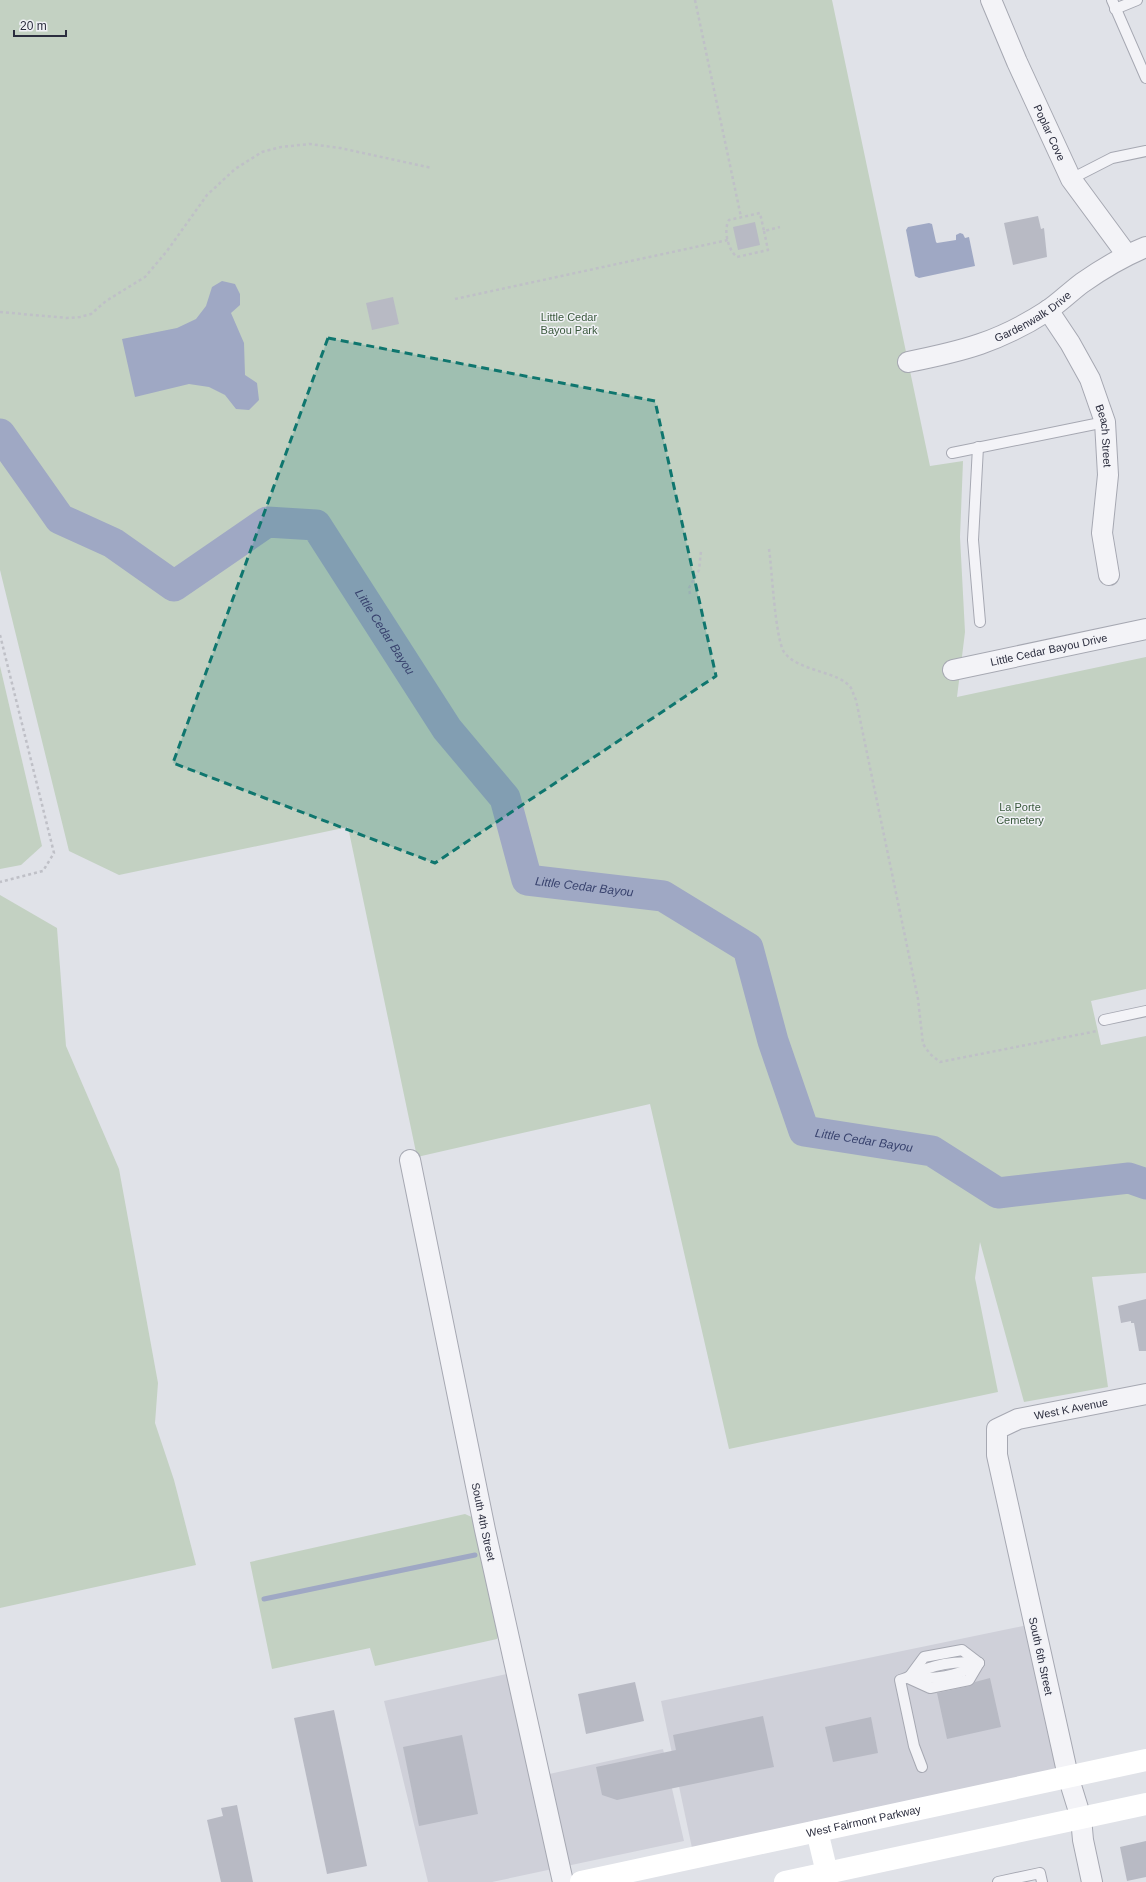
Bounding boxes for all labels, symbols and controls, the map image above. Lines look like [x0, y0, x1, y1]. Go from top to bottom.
scale bar [14, 12, 66, 38]
text: 20 m [20, 19, 47, 33]
street label: Poplar Cove [1031, 103, 1068, 163]
street label: Gardenwalk Drive [993, 289, 1073, 344]
park label: Little Cedar Bayou Park [541, 311, 598, 336]
street label: Beach Street [1093, 403, 1114, 468]
water label: Little Cedar Bayou [352, 587, 417, 678]
street label: Little Cedar Bayou Drive [989, 631, 1108, 668]
park label: La Porte Cemetery [996, 801, 1044, 826]
water label: Little Cedar Bayou [534, 874, 635, 900]
water label: Little Cedar Bayou [814, 1126, 914, 1155]
street label: West K Avenue [1033, 1396, 1109, 1422]
street label: South 4th Street [470, 1481, 498, 1562]
street label: South 6th Street [1027, 1616, 1055, 1696]
street label: West Fairmont Parkway [805, 1803, 922, 1839]

